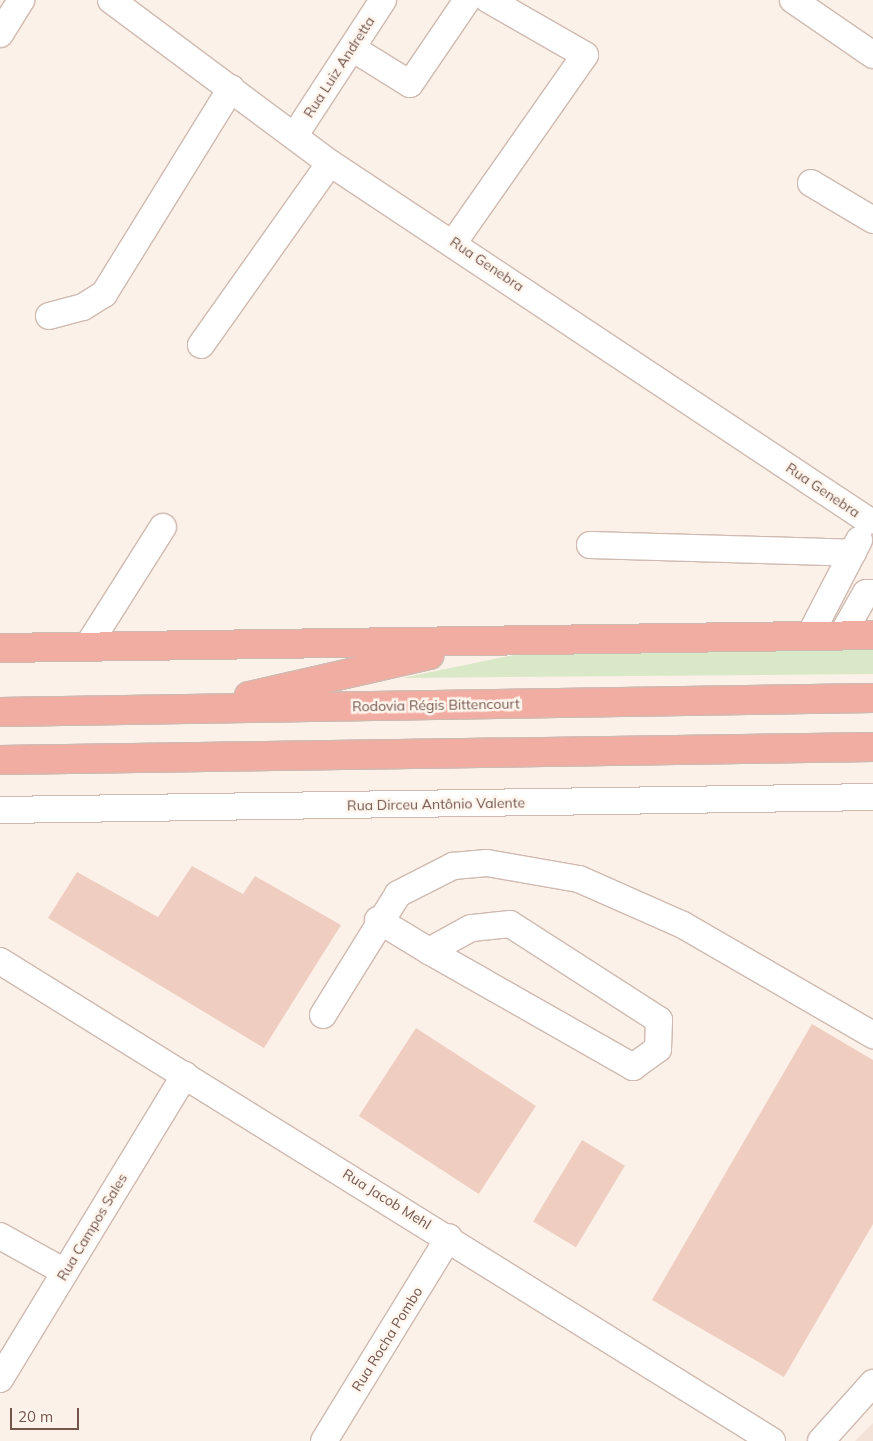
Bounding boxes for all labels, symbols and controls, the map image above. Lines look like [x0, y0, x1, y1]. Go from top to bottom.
street label: Rua Luiz Andretta [300, 13, 378, 121]
street label: Rua Genebra [447, 233, 527, 295]
street label: Rua Genebra [783, 459, 863, 521]
street label: Rodovia Régis Bittencourt [352, 695, 520, 715]
street label: Rua Dirceu Antônio Valente [347, 794, 525, 814]
street label: Rua Jacob Mehl [340, 1165, 434, 1233]
street label: Rua Campos Sales [53, 1170, 131, 1284]
street label: Rua Rocha Pombo [348, 1284, 426, 1394]
scale bar [12, 1398, 81, 1430]
text: 20 m [18, 1407, 53, 1426]

